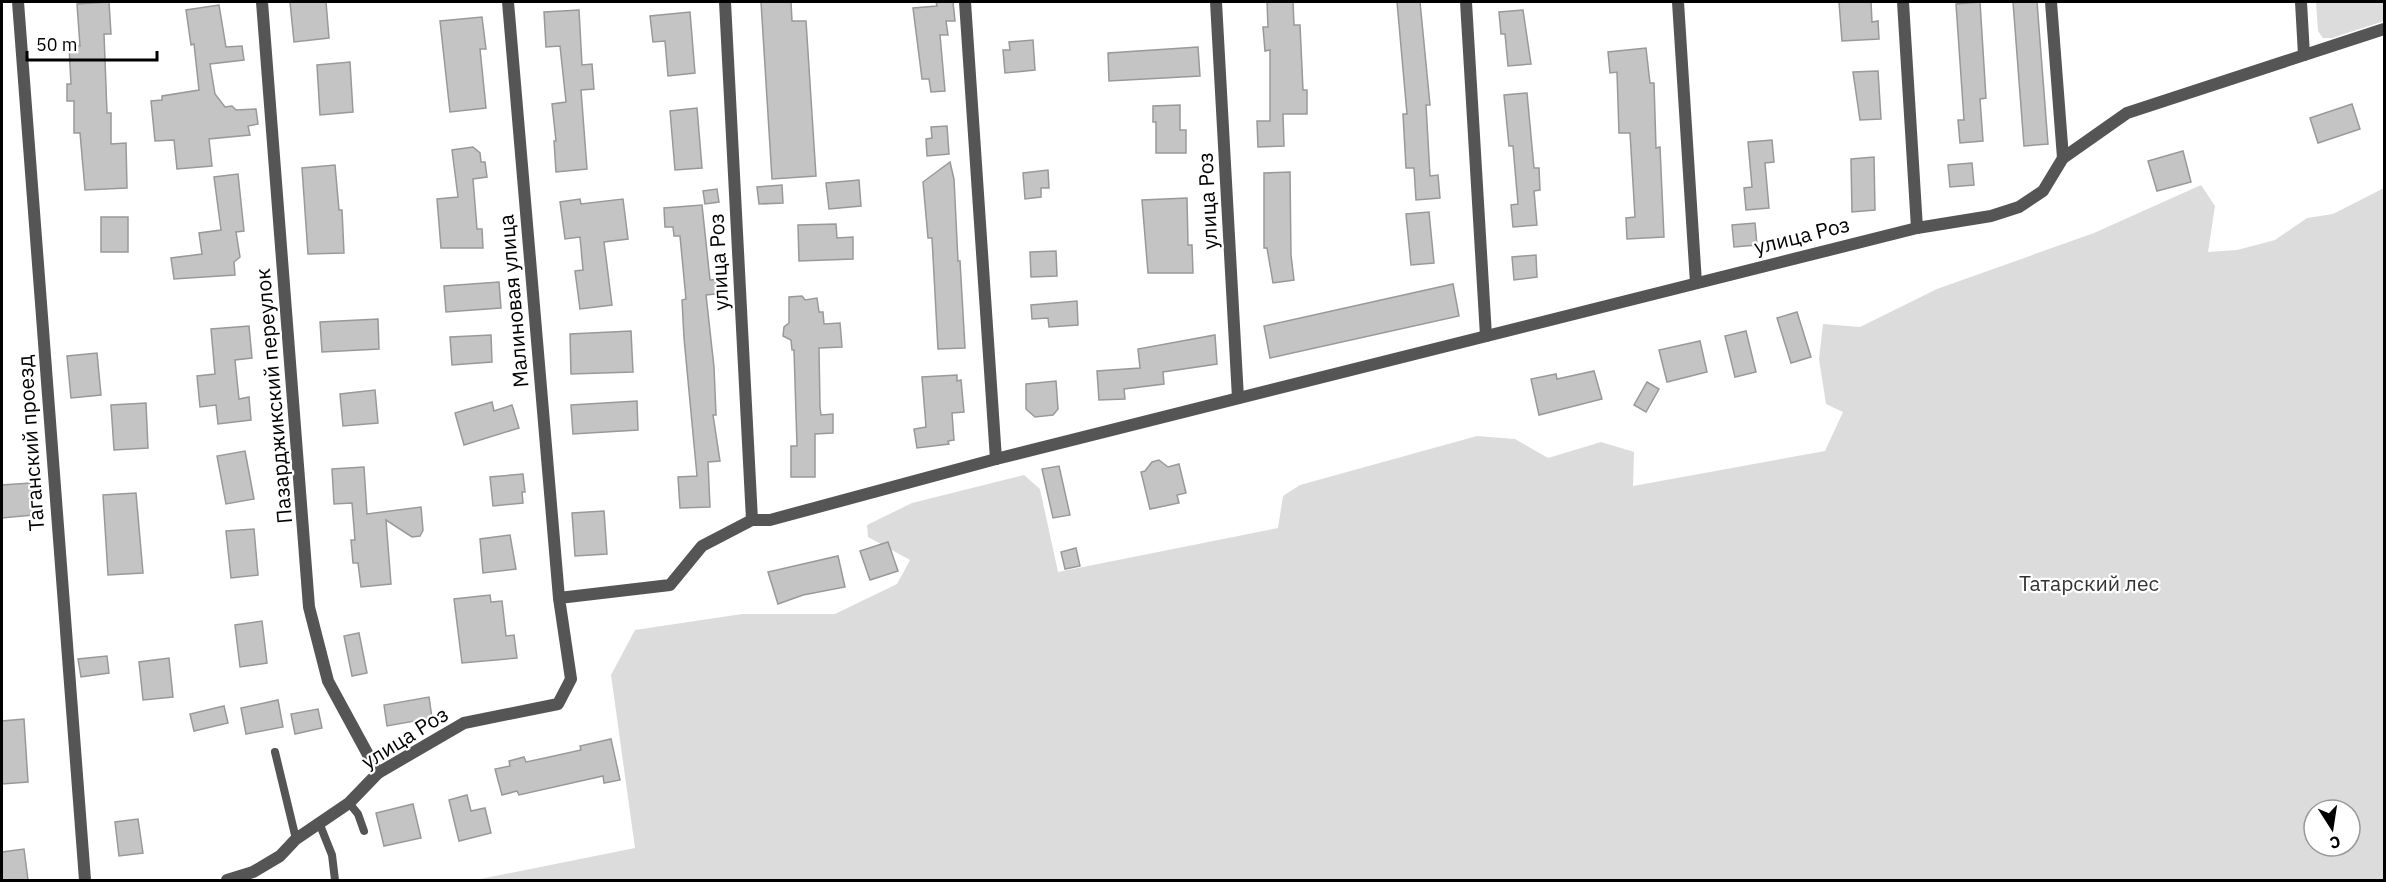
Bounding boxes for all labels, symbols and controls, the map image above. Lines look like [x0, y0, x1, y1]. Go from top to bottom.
scale bar [27, 24, 158, 62]
text: 50 m [36, 33, 78, 56]
street label: улица Роз [1190, 152, 1224, 251]
street label: улица Роз [1751, 210, 1852, 260]
street label: Малиновая улица [491, 213, 535, 389]
street label: улица Роз [701, 213, 735, 312]
street label: Пазарджикский переулок [248, 267, 298, 525]
street label: Таганский проезд [10, 354, 50, 532]
park label: Татарский лес [2019, 569, 2159, 597]
street label: улица Роз [356, 699, 453, 775]
north arrow [2302, 798, 2362, 858]
text: С [2328, 832, 2342, 854]

